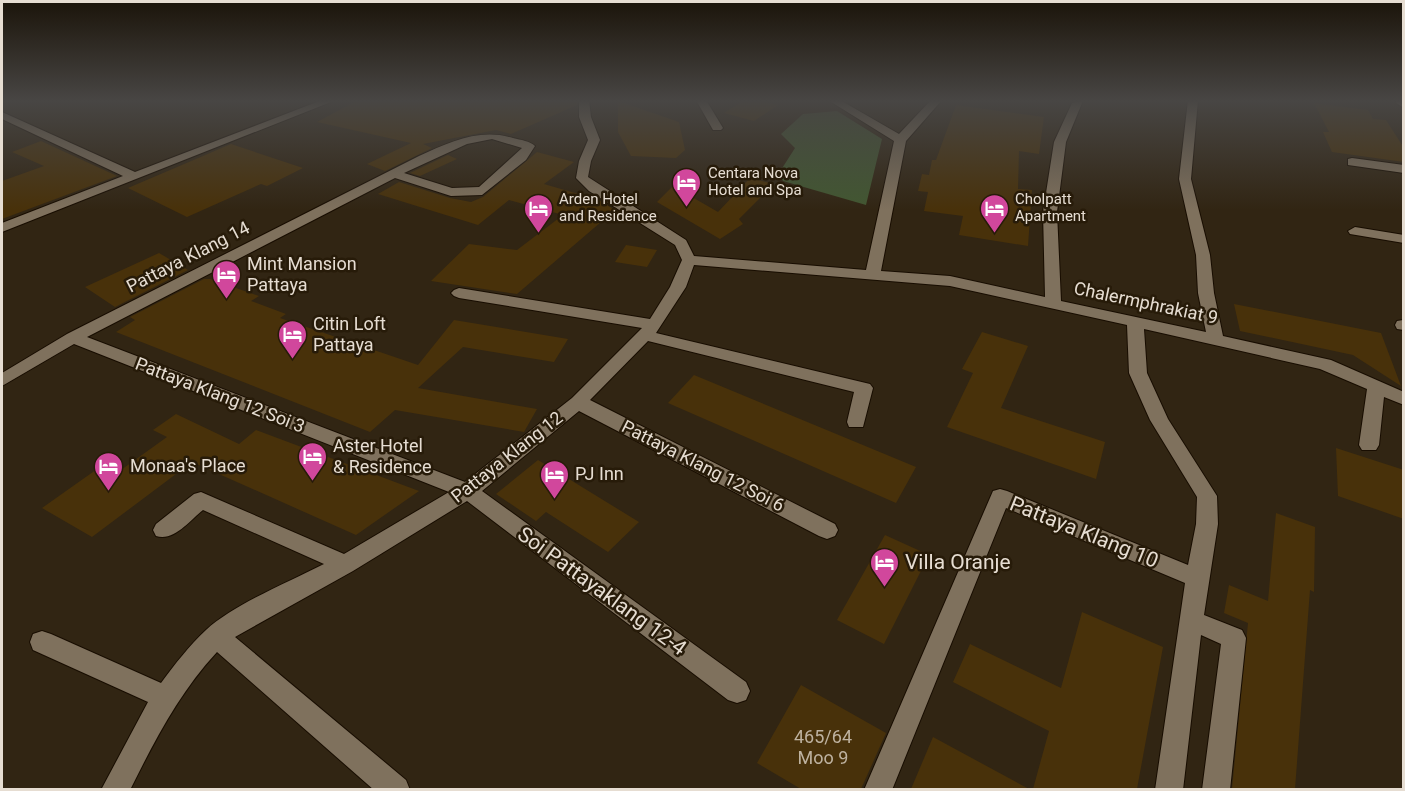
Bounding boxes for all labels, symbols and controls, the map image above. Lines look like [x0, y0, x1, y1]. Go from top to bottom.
place label: Centara Nova Hotel and Spa [708, 164, 802, 199]
hotel icon: Centara Nova Hotel and Spa [671, 166, 703, 208]
place label: Arden Hotel and Residence [559, 190, 657, 225]
place label: Cholpatt Apartment [1015, 190, 1086, 225]
hotel icon: Arden Hotel and Residence [522, 192, 554, 234]
hotel icon: Cholpatt Apartment [978, 192, 1010, 234]
street label: Pattaya Klang 14 [123, 216, 253, 297]
place label: Mint Mansion Pattaya [247, 253, 357, 295]
hotel icon: Mint Mansion Pattaya [210, 258, 242, 300]
street label: Chalermphrakiat 9 [1072, 277, 1220, 328]
place label: Citin Loft Pattaya [313, 313, 386, 355]
hotel icon: Citin Loft Pattaya [276, 318, 308, 360]
street label: Pattaya Klang 12 Soi 3 [133, 353, 308, 437]
street label: Pattaya Klang 12 [447, 407, 566, 507]
street label: Pattaya Klang 12 Soi 6 [618, 415, 788, 516]
place label: Aster Hotel & Residence [333, 435, 432, 477]
hotel icon: Aster Hotel & Residence [296, 440, 328, 482]
hotel icon: Monaa's Place [93, 450, 125, 492]
place label: Monaa's Place [130, 455, 246, 476]
hotel icon: PJ Inn [538, 458, 570, 500]
place label: PJ Inn [575, 463, 624, 484]
street label: Pattaya Klang 10 [1006, 491, 1162, 573]
street label: Soi Pattayaklang 12-4 [513, 522, 691, 660]
hotel icon: Villa Oranje [868, 546, 900, 588]
place label: Villa Oranje [905, 550, 1011, 574]
house number: 465/64 Moo 9 [794, 726, 852, 768]

